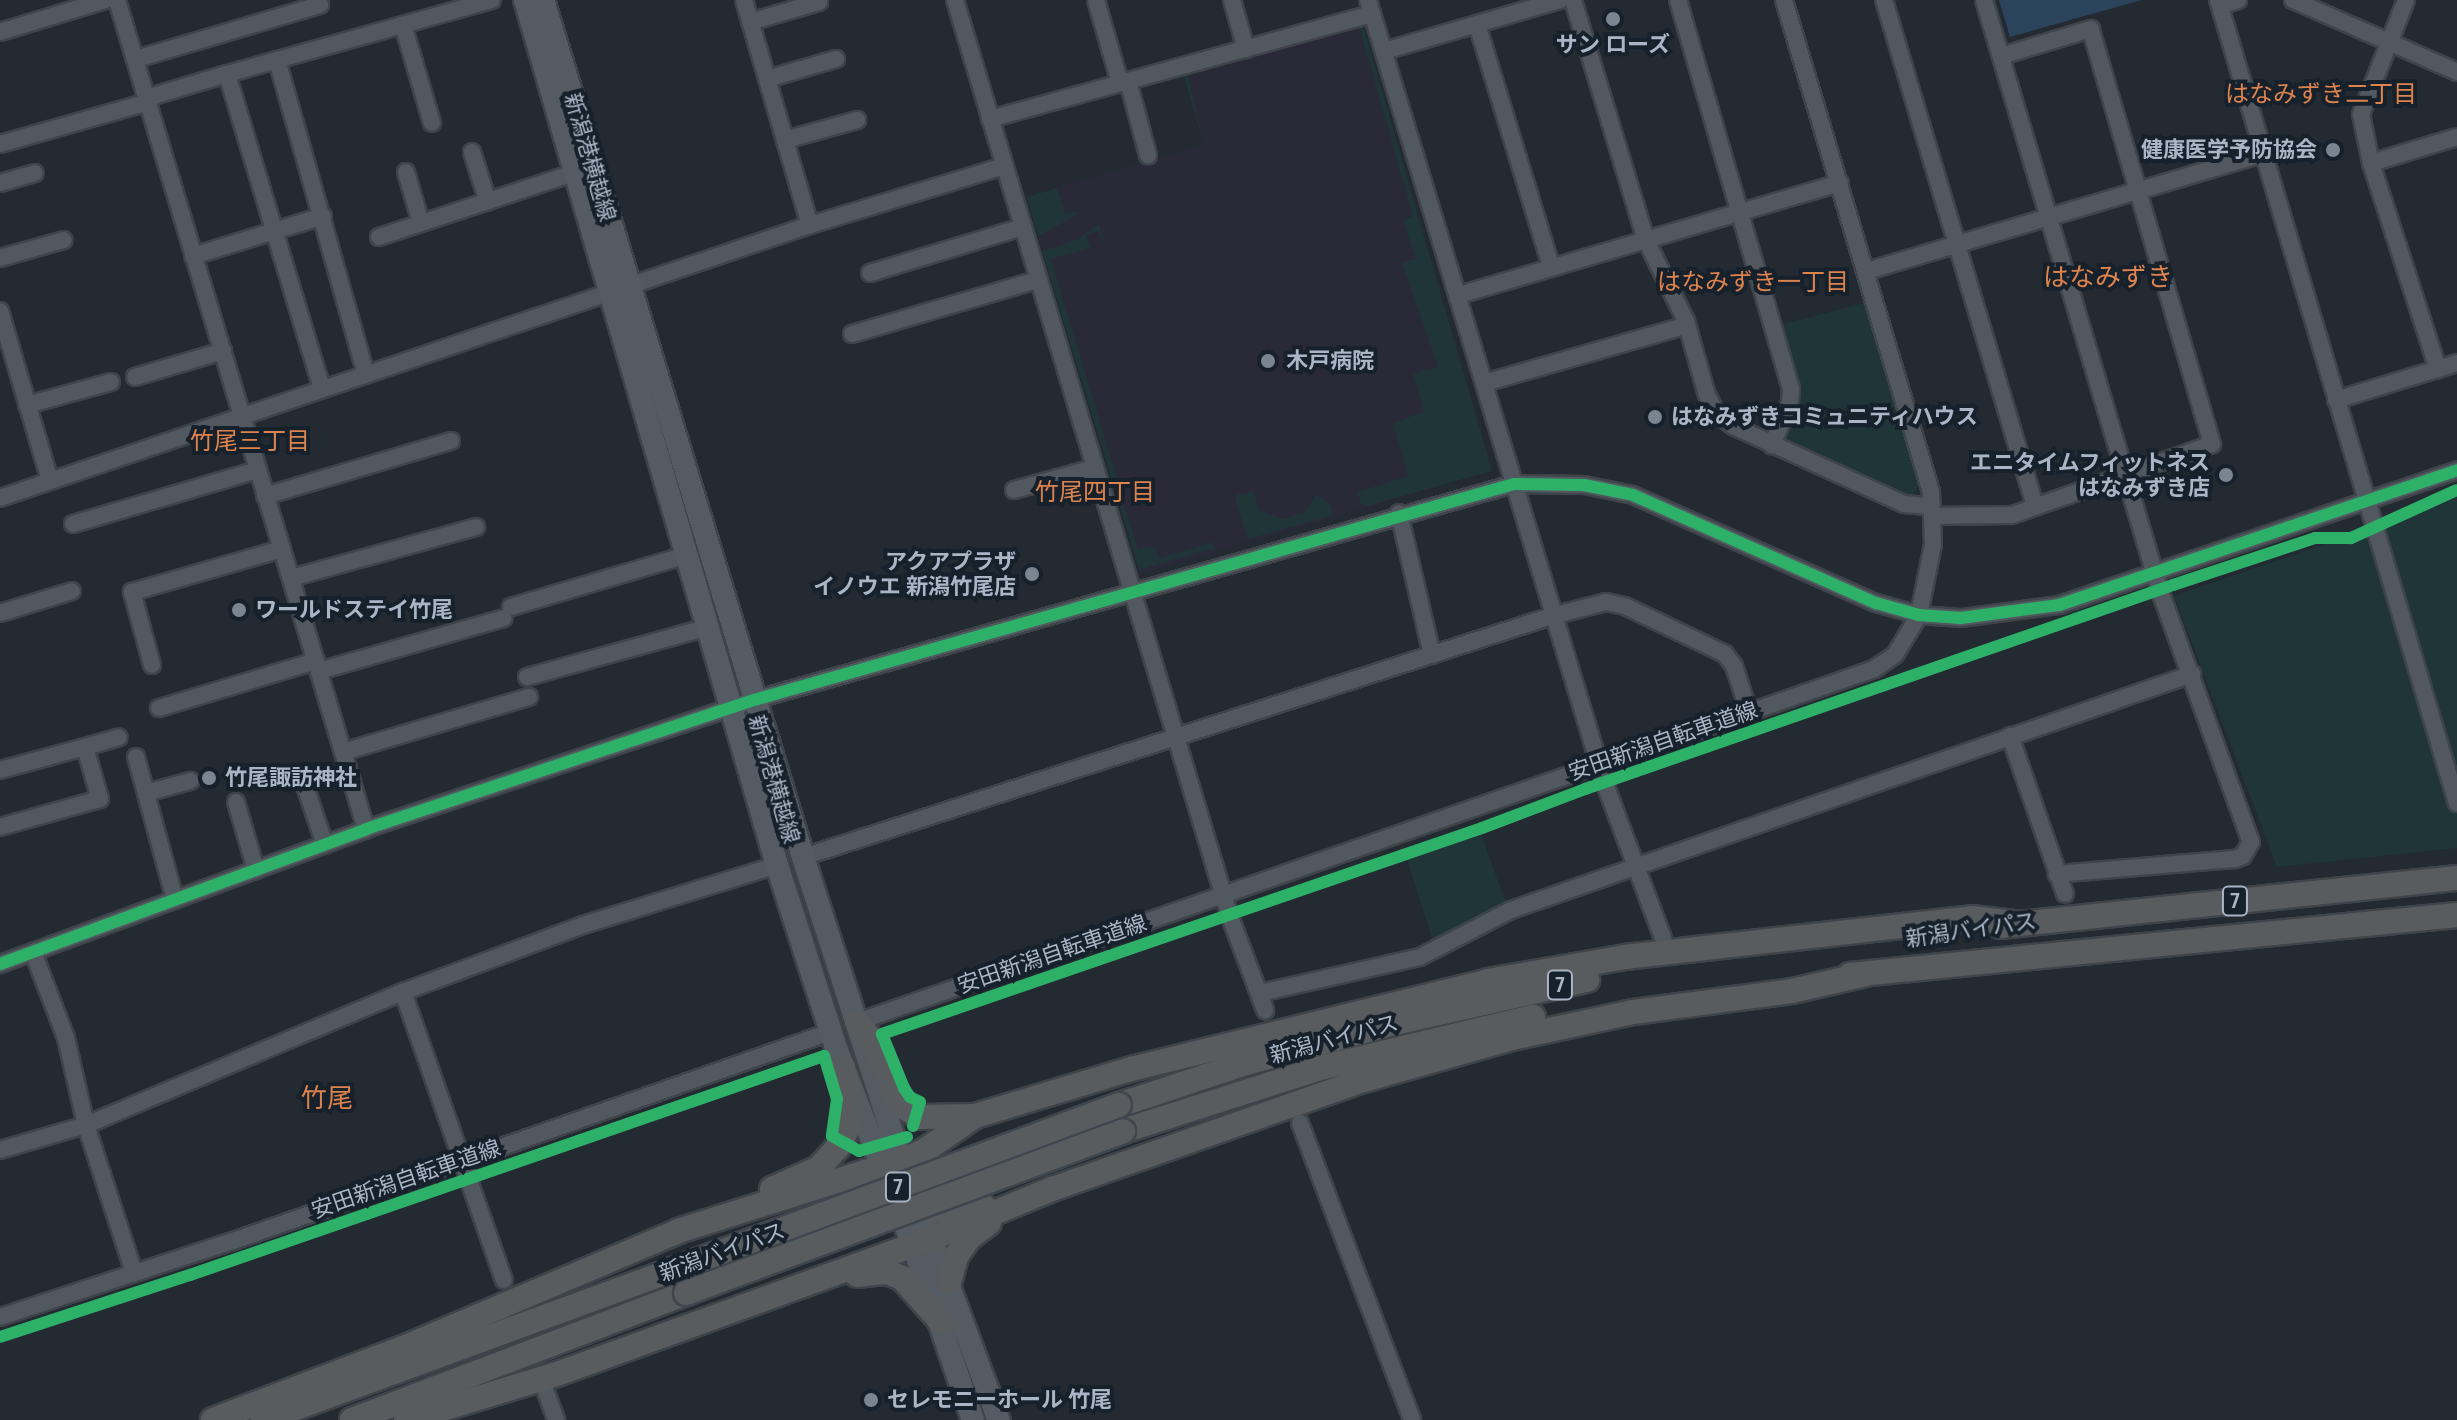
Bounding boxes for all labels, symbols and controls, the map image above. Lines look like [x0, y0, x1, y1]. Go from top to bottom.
marker: サン ローズ [1604, 10, 1622, 28]
place label: サン ローズ [1555, 32, 1671, 58]
district label: はなみずき二丁目 [2225, 81, 2417, 109]
street label: 新潟港横越線 [559, 90, 621, 224]
place label: 健康医学予防協会 [2141, 137, 2317, 163]
marker: 健康医学予防協会 [2324, 141, 2342, 159]
district label: はなみずき [2043, 262, 2173, 294]
district label: はなみずき一丁目 [1657, 269, 1849, 297]
place label: 木戸病院 [1286, 348, 1374, 374]
marker: 木戸病院 [1257, 350, 1279, 372]
place label: はなみずきコミュニティハウス [1671, 404, 1979, 430]
marker: はなみずきコミュニティハウス [1646, 408, 1664, 426]
district label: 竹尾三丁目 [190, 428, 310, 456]
place label: エニタイムフィットネス はなみずき店 [1968, 449, 2210, 500]
marker: エニタイムフィットネス はなみずき店 [2217, 466, 2235, 484]
district label: 竹尾四丁目 [1035, 479, 1155, 507]
place label: アクアプラザ イノウエ 新潟竹尾店 [813, 548, 1016, 600]
marker: アクアプラザ イノウエ 新潟竹尾店 [1023, 565, 1041, 583]
place label: ワールドステイ竹尾 [255, 597, 453, 623]
marker: ワールドステイ竹尾 [230, 601, 248, 619]
street label: 安田新潟自転車道線 [1565, 696, 1761, 786]
street label: 新潟港横越線 [743, 712, 805, 846]
place label: 竹尾諏訪神社 [225, 765, 357, 791]
marker: 竹尾諏訪神社 [200, 769, 218, 787]
road number: 7 [2221, 885, 2249, 917]
street label: 新潟バイパス [1904, 908, 2038, 952]
street label: 安田新潟自転車道線 [954, 909, 1150, 999]
road number: 7 [1546, 969, 1574, 1001]
street label: 新潟バイパス [1267, 1009, 1401, 1069]
district label: 竹尾 [301, 1083, 353, 1115]
street label: 安田新潟自転車道線 [308, 1134, 504, 1224]
road number: 7 [884, 1171, 912, 1203]
street label: 新潟バイパス [655, 1217, 789, 1287]
place label: セレモニーホール 竹尾 [887, 1387, 1112, 1413]
marker: セレモニーホール 竹尾 [862, 1391, 880, 1409]

